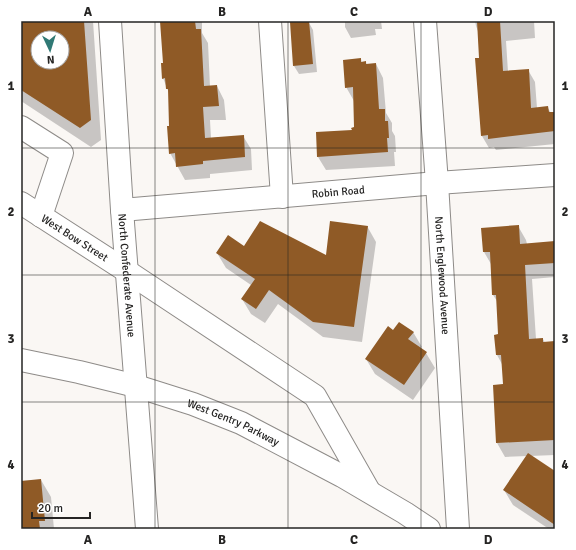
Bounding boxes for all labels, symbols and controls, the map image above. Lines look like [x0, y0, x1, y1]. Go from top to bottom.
text: A [84, 4, 93, 20]
text: B [218, 4, 226, 20]
text: C [350, 4, 358, 20]
text: D [484, 4, 493, 20]
north arrow [30, 30, 70, 70]
text: N [46, 53, 55, 66]
text: 1 [7, 78, 15, 94]
text: 1 [561, 78, 569, 94]
street label: Robin Road [311, 183, 365, 201]
text: 2 [7, 204, 15, 220]
text: 2 [561, 204, 569, 220]
street label: West Bow Street [39, 212, 110, 264]
street label: North Confederate Avenue [115, 213, 138, 338]
street label: North Englewood Avenue [432, 216, 452, 335]
text: 3 [7, 331, 15, 347]
text: 3 [561, 331, 569, 347]
street label: West Gentry Parkway [186, 397, 282, 449]
text: 4 [7, 457, 15, 473]
text: 4 [561, 457, 569, 473]
scale bar [32, 494, 90, 520]
text: 20 m [38, 501, 63, 516]
text: A [84, 532, 93, 548]
text: B [218, 532, 226, 548]
text: C [350, 532, 358, 548]
text: D [484, 532, 493, 548]

